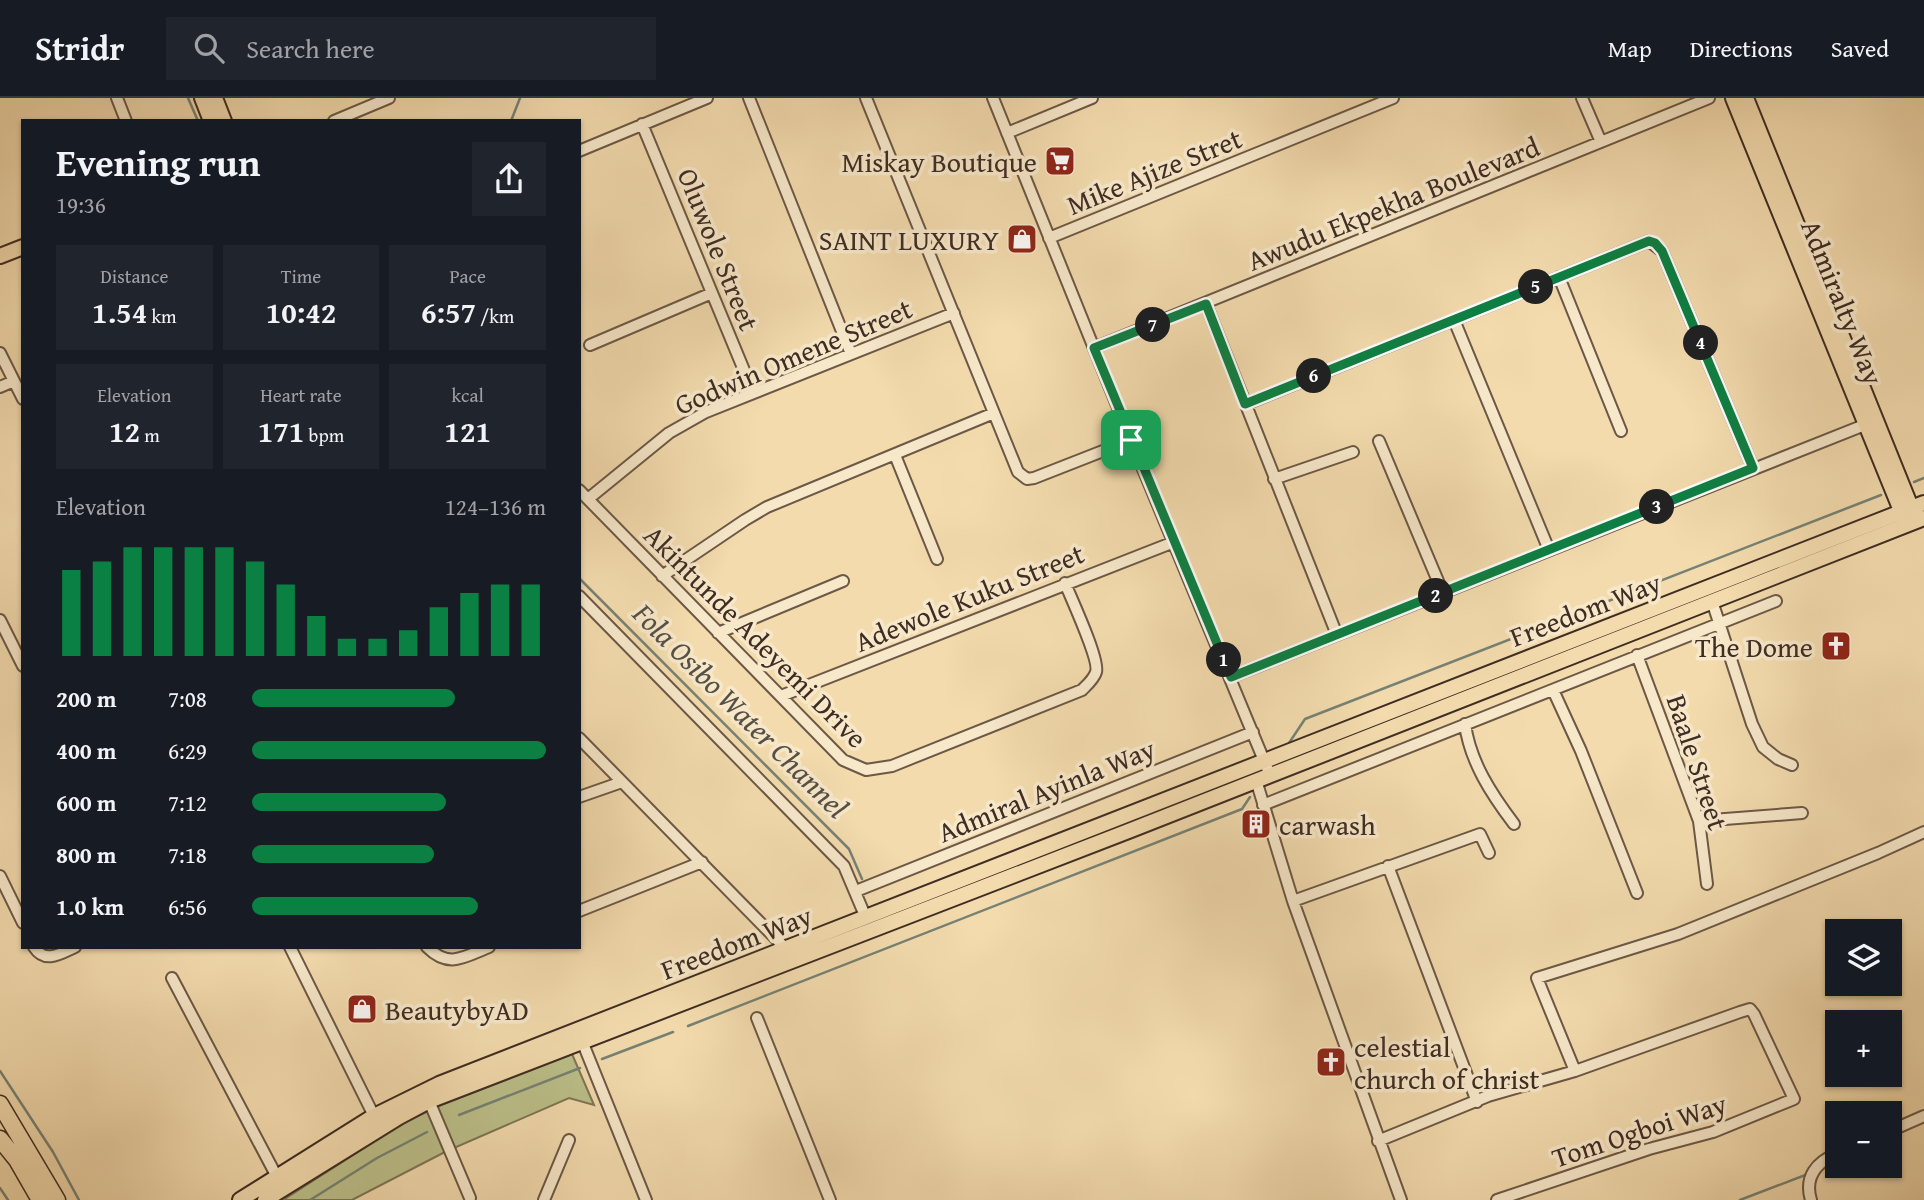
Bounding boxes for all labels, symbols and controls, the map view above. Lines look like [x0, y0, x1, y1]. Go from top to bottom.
search box [166, 17, 656, 80]
text: Stridr [35, 24, 124, 72]
icon: search [190, 29, 228, 67]
text: Search here [246, 29, 375, 68]
text: Map [1608, 31, 1652, 66]
text: Directions [1690, 31, 1793, 66]
text: Saved [1831, 31, 1889, 66]
street label: Mike Ajize Stret [1060, 117, 1248, 225]
street label: Awudu Ekpekha Boulevard [1241, 125, 1546, 280]
text: Evening run [56, 134, 260, 190]
place label: Miskay Boutique [841, 141, 1037, 182]
button: share [472, 142, 546, 216]
supermarket icon: Miskay Boutique [1043, 144, 1077, 178]
street label: Oluwole Street [668, 162, 770, 336]
text: 19:36 [56, 188, 106, 221]
street label: Admiralty Way [1791, 213, 1895, 391]
place label: SAINT LUXURY [819, 219, 999, 260]
shop icon: SAINT LUXURY [1005, 222, 1039, 256]
text: Distance [100, 262, 168, 290]
text: Time [281, 262, 321, 290]
text: Pace [449, 262, 486, 290]
pin: 5 [1518, 270, 1554, 304]
text: 5 [1531, 272, 1540, 300]
street label: Godwin Omene Street [668, 287, 918, 425]
text: 1.54 [92, 290, 147, 334]
text: 10:42 [266, 290, 336, 334]
text: 6:57 [421, 290, 476, 334]
text: km [147, 302, 177, 330]
text: /km [476, 302, 514, 330]
pin: 7 [1136, 308, 1170, 342]
text: 7 [1148, 310, 1157, 338]
pin: 4 [1684, 326, 1718, 360]
text: 4 [1696, 328, 1705, 356]
pin: 6 [1296, 358, 1332, 394]
text: 6 [1309, 361, 1318, 389]
text: Elevation [97, 381, 172, 409]
text: Heart rate [260, 381, 342, 409]
text: kcal [451, 381, 484, 409]
text: 12 [109, 409, 140, 453]
text: 171 [258, 409, 304, 453]
text: 121 [444, 409, 491, 453]
pin [1101, 410, 1161, 470]
text: m [140, 421, 160, 449]
text: bpm [304, 421, 344, 449]
icon: arrive [1112, 421, 1150, 459]
text: Elevation [56, 490, 146, 523]
text: 124–136 m [445, 490, 546, 523]
pin: 3 [1640, 490, 1674, 524]
text: 3 [1652, 492, 1661, 520]
street label: Akintunde Adeyemi Drive [635, 515, 877, 757]
street label: Adewole Kuku Street [848, 532, 1090, 662]
street label: Freedom Way [1503, 561, 1667, 657]
pin: 2 [1418, 578, 1454, 614]
text: 2 [1431, 581, 1440, 609]
water label: Fola Osibo Water Channel [622, 591, 859, 828]
place label: The Dome [1695, 626, 1813, 667]
church icon: The Dome [1819, 629, 1853, 663]
pin: 1 [1206, 642, 1242, 678]
text: 1 [1219, 645, 1228, 673]
text: 200 m [56, 682, 117, 715]
text: 7:08 [168, 682, 207, 715]
street label: Baale Street [1657, 689, 1739, 835]
street label: Admiral Ayinla Way [931, 728, 1161, 852]
text: 400 m [56, 734, 117, 767]
text: 6:29 [168, 734, 207, 767]
text: 600 m [56, 786, 117, 819]
text: 7:12 [168, 786, 207, 819]
place label: carwash [1279, 804, 1376, 845]
building icon: carwash [1239, 807, 1273, 841]
text: 800 m [56, 838, 117, 871]
text: 7:18 [168, 838, 207, 871]
text: 1.0 km [56, 890, 124, 923]
text: 6:56 [168, 890, 207, 923]
street label: Freedom Way [654, 894, 818, 990]
map controls [1825, 919, 1902, 1178]
button: layers [1825, 919, 1902, 996]
place label: BeautybyAD [385, 989, 529, 1030]
shop icon: BeautybyAD [345, 992, 379, 1026]
button: + [1825, 1010, 1902, 1087]
place label: celestial church of christ [1354, 1026, 1540, 1099]
church icon: celestial church of christ [1314, 1045, 1348, 1079]
street label: Tom Ogboi Way [1546, 1082, 1732, 1178]
button: − [1825, 1101, 1902, 1178]

